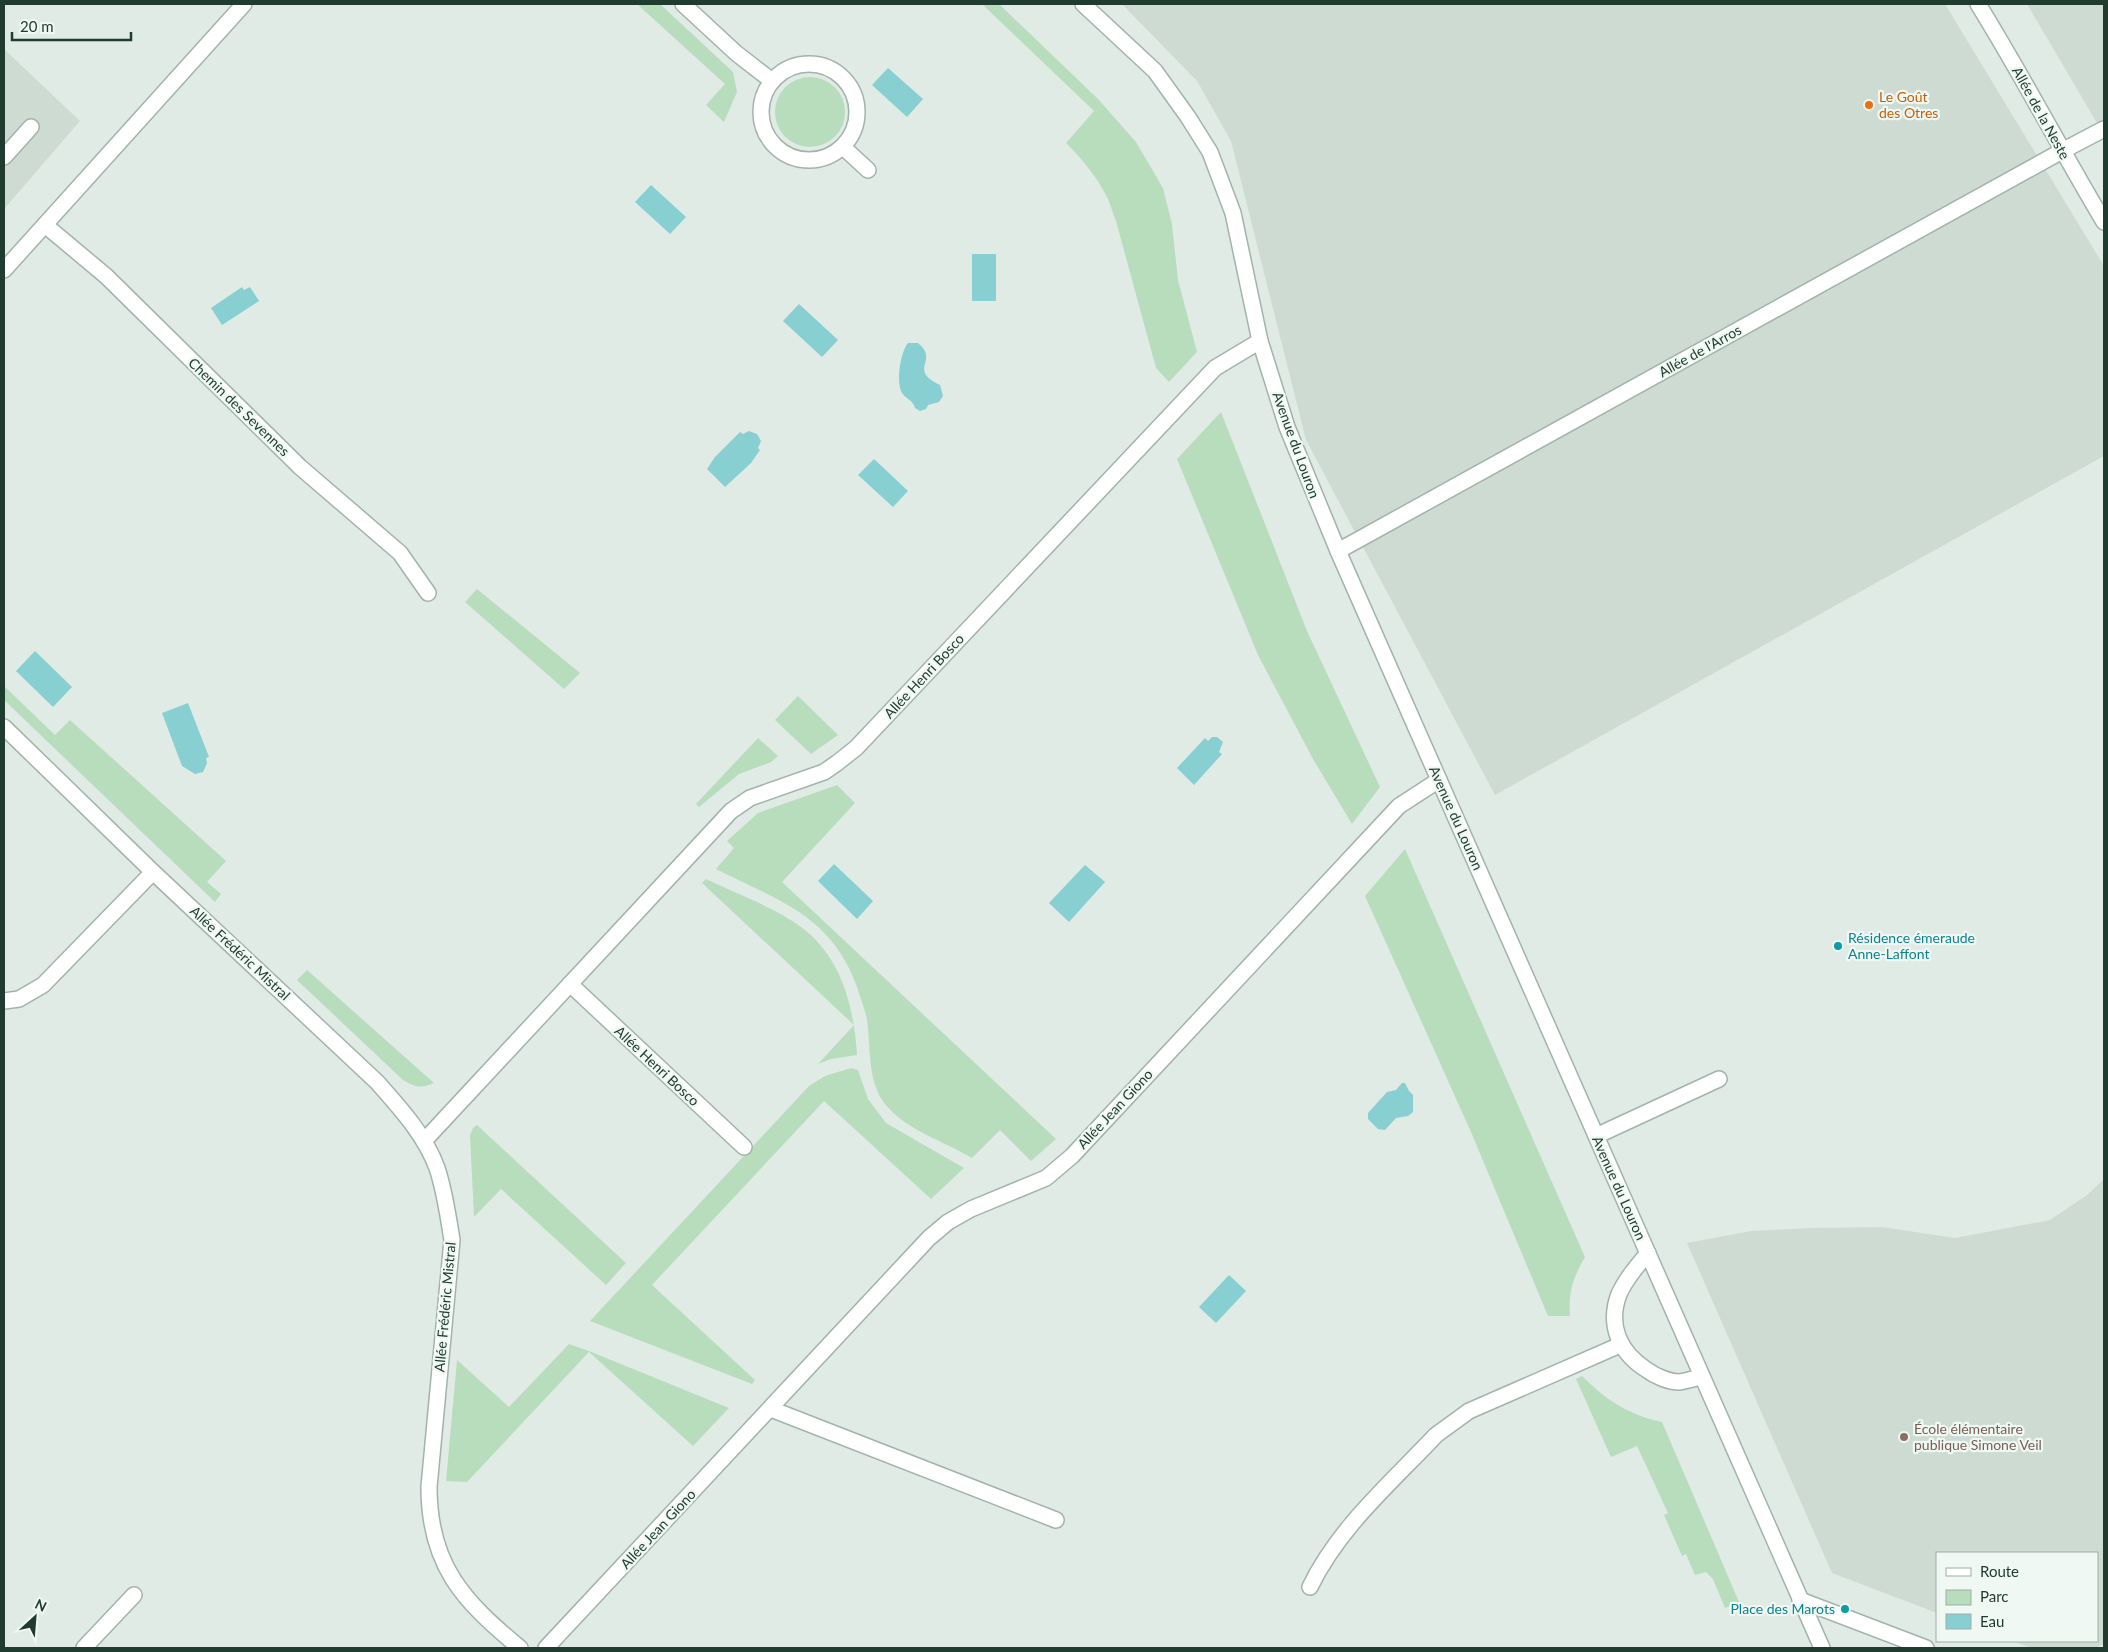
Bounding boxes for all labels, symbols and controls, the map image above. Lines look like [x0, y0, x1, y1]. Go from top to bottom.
scale bar [12, 10, 131, 42]
text: 20 m [20, 17, 54, 35]
street label: Allée de la Neste [2009, 63, 2074, 162]
place label: Le Goût des Otres [1879, 88, 1938, 121]
marker: Le Goût des Otres [1863, 99, 1875, 111]
street label: Allée de l'Arros [1655, 321, 1744, 380]
street label: Chemin des Sevennes [185, 354, 293, 459]
street label: Avenue du Louron [1269, 389, 1324, 500]
street label: Allée Henri Bosco [880, 630, 967, 722]
street label: Avenue du Louron [1426, 763, 1487, 872]
street label: Allée Frédéric Mistral [187, 902, 294, 1003]
place label: Résidence émeraude Anne-Laffont [1848, 929, 1975, 962]
marker: Résidence émeraude Anne-Laffont [1832, 940, 1844, 952]
street label: Allée Henri Bosco [611, 1022, 703, 1109]
street label: Allée Jean Giono [1073, 1065, 1156, 1152]
street label: Avenue du Louron [1589, 1133, 1650, 1242]
street label: Allée Frédéric Mistral [430, 1241, 459, 1373]
place label: École élémentaire publique Simone Veil [1914, 1420, 2042, 1453]
marker: École élémentaire publique Simone Veil [1898, 1431, 1910, 1443]
street label: Allée Jean Giono [616, 1485, 699, 1572]
legend [1936, 1552, 2098, 1642]
text: Route [1980, 1562, 2019, 1580]
text: Parc [1980, 1587, 2009, 1605]
north arrow [10, 1592, 60, 1642]
text: N [32, 1595, 49, 1615]
place label: Place des Marots [1731, 1600, 1835, 1617]
marker: Place des Marots [1839, 1603, 1851, 1615]
text: Eau [1980, 1612, 2004, 1630]

